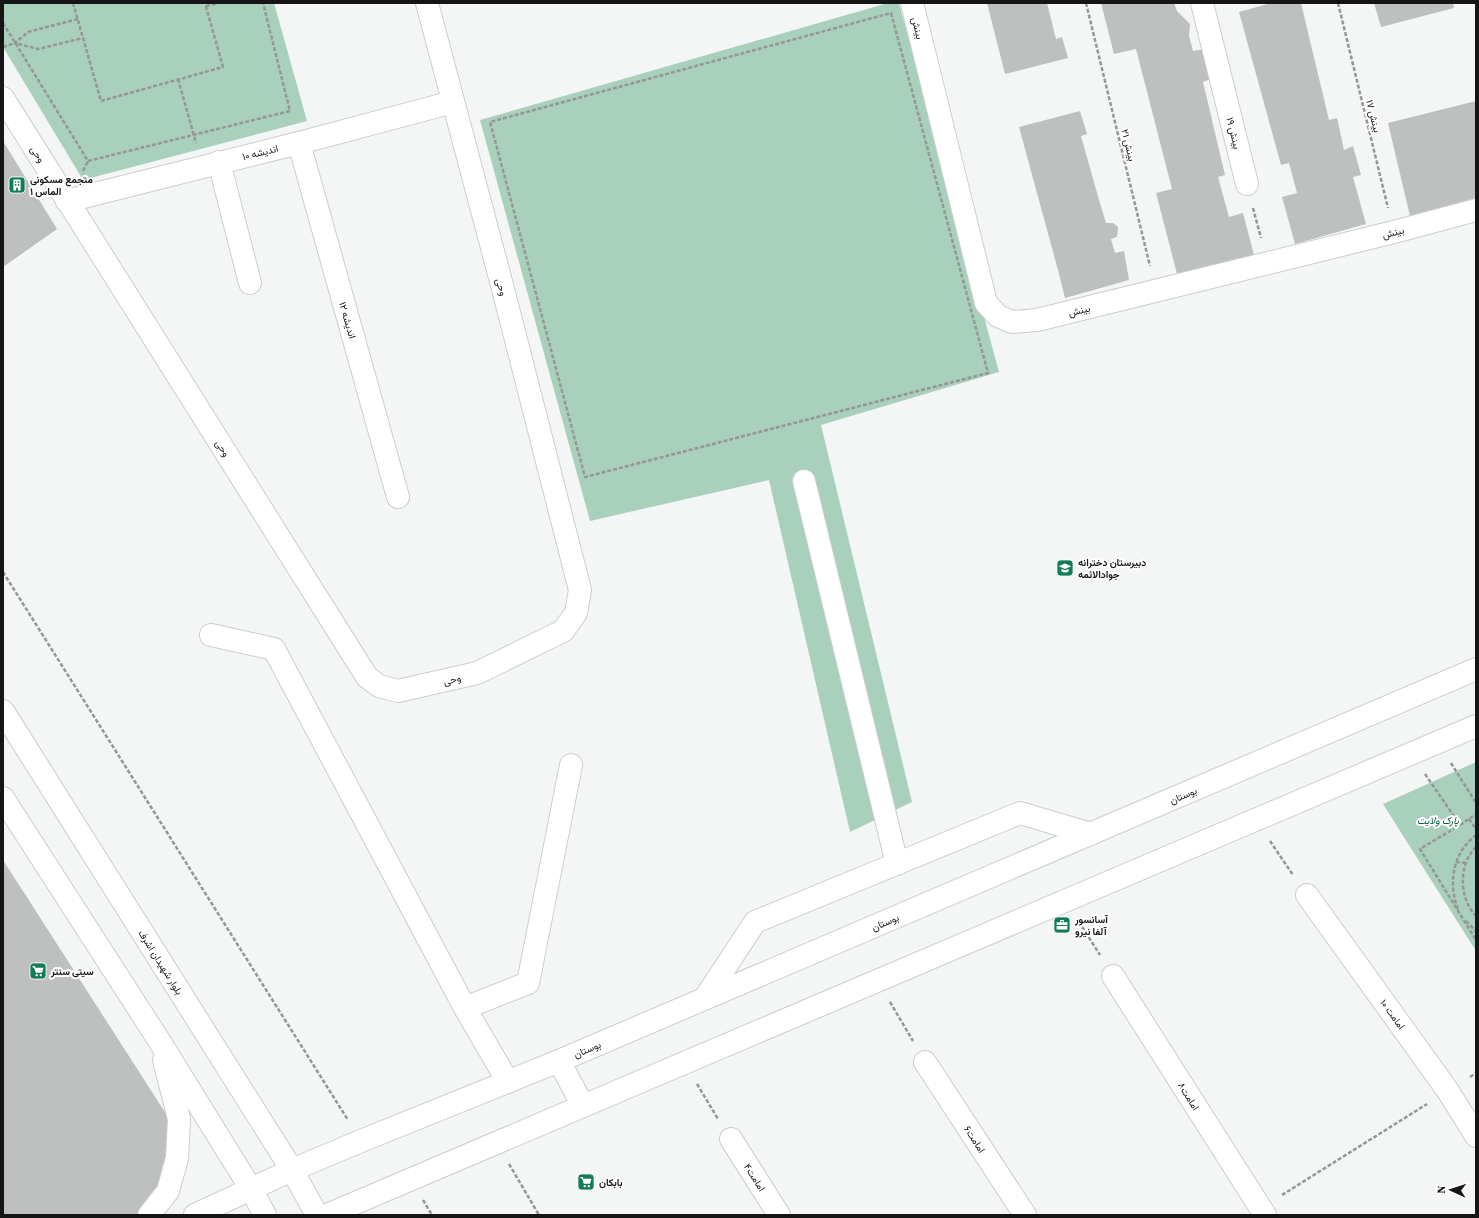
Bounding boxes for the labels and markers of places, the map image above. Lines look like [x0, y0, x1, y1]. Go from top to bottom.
place label: متجمع مسکونی الماس ۱ [30, 173, 93, 198]
building icon: متجمع مسکونی الماس ۱ [7, 175, 27, 195]
place label: دبیرستان دخترانه جوادالائمه [1078, 556, 1146, 581]
school or university icon: دبیرستان دخترانه جوادالائمه [1055, 558, 1075, 578]
place label: آسانسور آلفا نيرو [1074, 913, 1109, 938]
office icon: آسانسور آلفا نيرو [1052, 915, 1072, 935]
supermarket icon: سیتی سنتر [28, 961, 48, 981]
place label: سیتی سنتر [50, 965, 94, 978]
supermarket icon: بابکان [576, 1172, 596, 1192]
place label: بابکان [599, 1176, 623, 1189]

